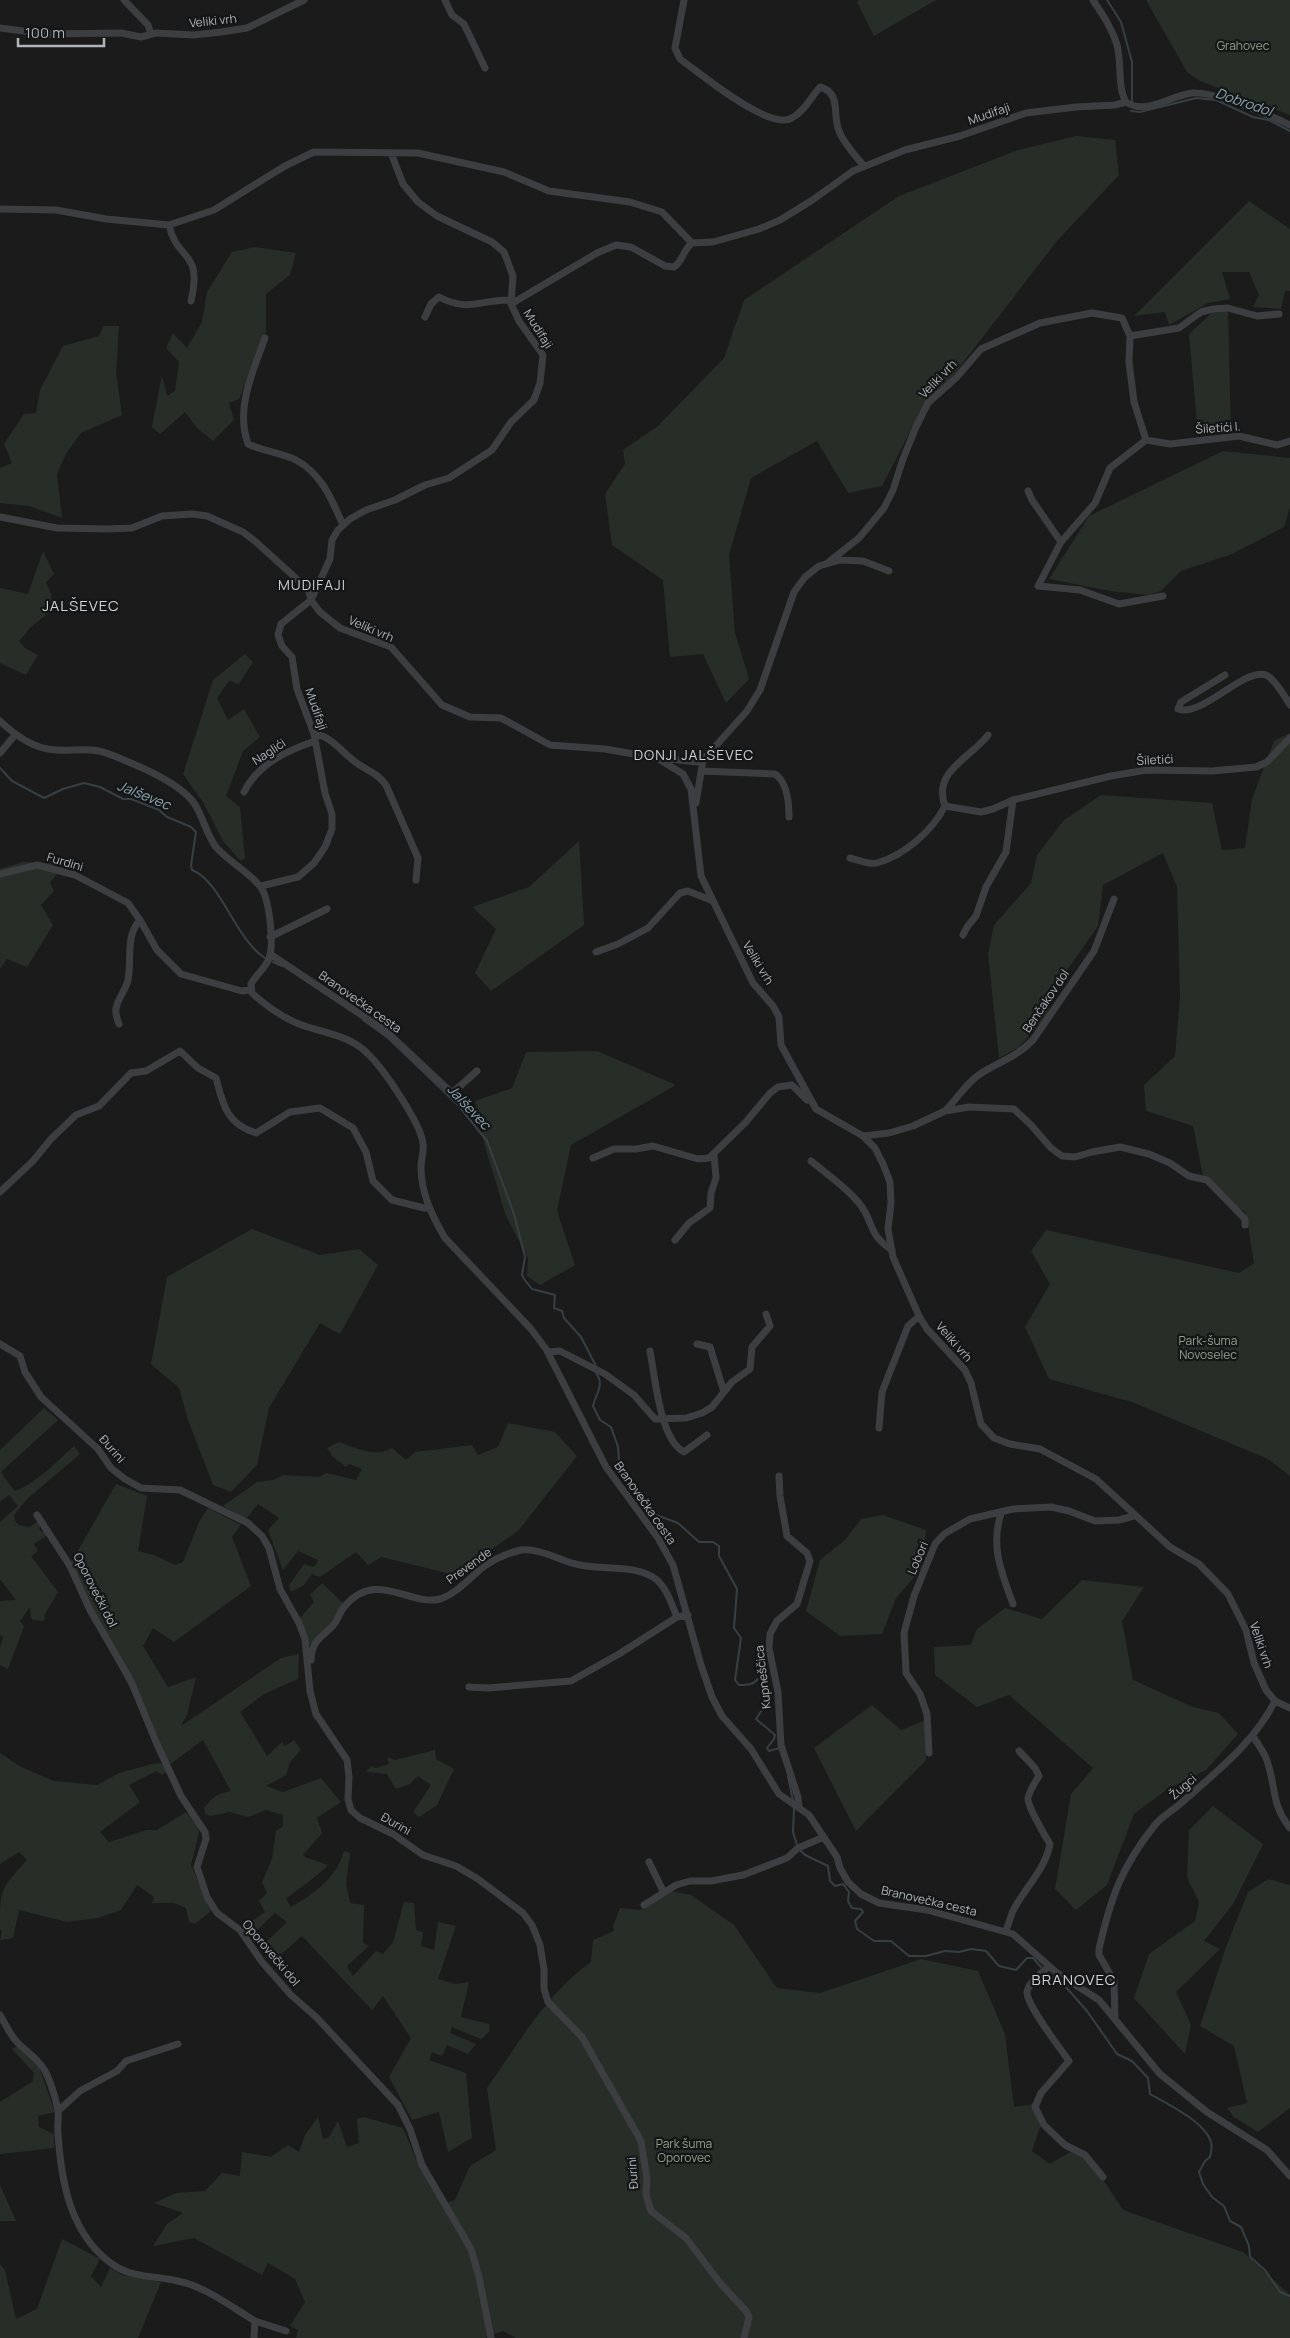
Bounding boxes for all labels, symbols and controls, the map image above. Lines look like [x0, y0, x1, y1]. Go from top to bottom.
street label: Veliki vrh [188, 10, 238, 31]
scale bar [18, 15, 104, 47]
text: 100 m [25, 22, 65, 43]
park label: Grahovec [1217, 37, 1270, 54]
water label: Dobrodol [1213, 83, 1277, 121]
street label: Mudifaji [965, 98, 1012, 129]
street label: Mudifaji [520, 306, 557, 352]
street label: Veliki vrh [915, 356, 960, 402]
street label: Šiletići I. [1195, 417, 1241, 438]
district label: MUDIFAJI [278, 575, 346, 594]
district label: JALŠEVEC [42, 595, 120, 616]
street label: Veliki vrh [346, 611, 397, 646]
street label: Mudifaji [301, 685, 332, 732]
street label: Naglići [249, 734, 289, 769]
district label: DONJI JALŠEVEC [634, 745, 754, 764]
street label: Šiletići [1136, 750, 1174, 769]
water label: Jalševec [115, 775, 175, 814]
street label: Furdini [45, 848, 85, 875]
street label: Veliki vrh [739, 938, 778, 988]
street label: Benčakov dol [1018, 966, 1073, 1036]
street label: Branovečka cesta [315, 967, 405, 1037]
water label: Jalševec [443, 1080, 496, 1134]
street label: Veliki vrh [932, 1318, 976, 1365]
park label: Park-šuma Novoselec [1179, 1332, 1237, 1363]
street label: Đurini [95, 1431, 129, 1466]
street label: Branovečka cesta [610, 1458, 680, 1548]
street label: Lobori [903, 1539, 932, 1577]
street label: Prevende [443, 1543, 495, 1588]
street label: Oporovečki dol [69, 1550, 122, 1630]
street label: Veliki vrh [1246, 1619, 1277, 1670]
street label: Kupneščica [750, 1644, 775, 1710]
street label: Žugci [1165, 1770, 1200, 1803]
street label: Đurini [378, 1808, 414, 1839]
street label: Branovečka cesta [880, 1881, 979, 1920]
street label: Oporovečki dol [239, 1916, 304, 1989]
district label: BRANOVEC [1032, 1969, 1116, 1990]
park label: Park šuma Oporovec [656, 2135, 712, 2166]
street label: Đurini [623, 2156, 642, 2190]

